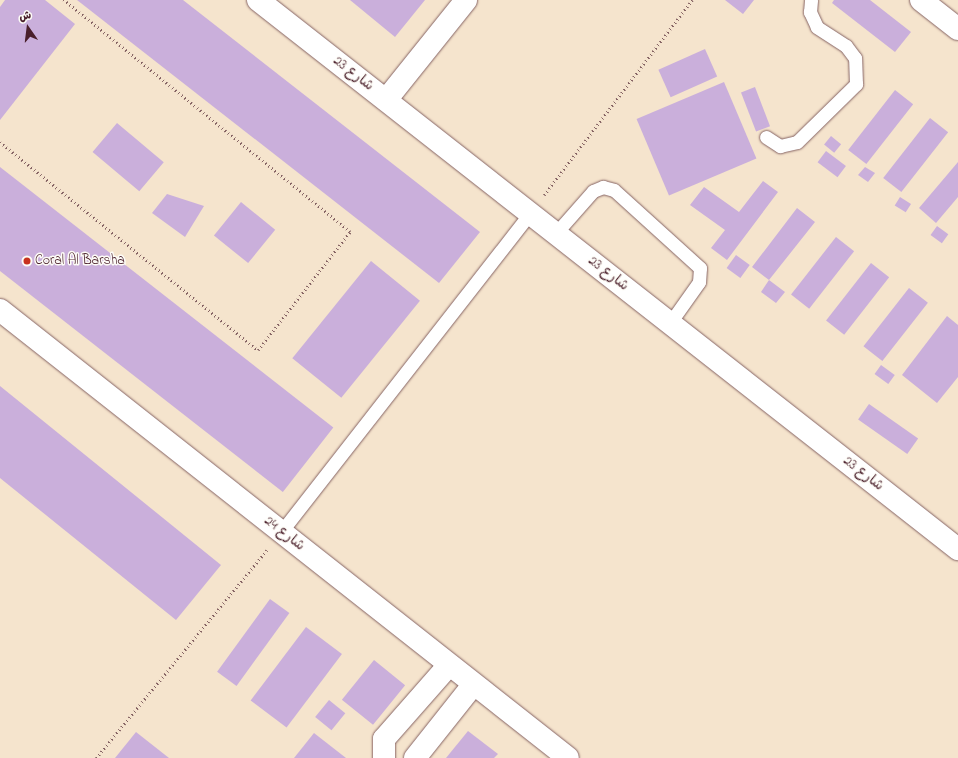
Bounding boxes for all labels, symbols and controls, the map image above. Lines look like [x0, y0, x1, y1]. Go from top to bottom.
text: ش [17, 7, 33, 26]
north arrow [8, 8, 48, 48]
street label: شارع 23 [329, 53, 377, 95]
place label: Coral Al Barsha [35, 253, 125, 269]
street label: شارع 23 [584, 253, 632, 295]
marker: Coral Al Barsha [22, 256, 32, 266]
street label: شارع 23 [839, 453, 887, 495]
street label: شارع 24 [260, 513, 308, 555]

